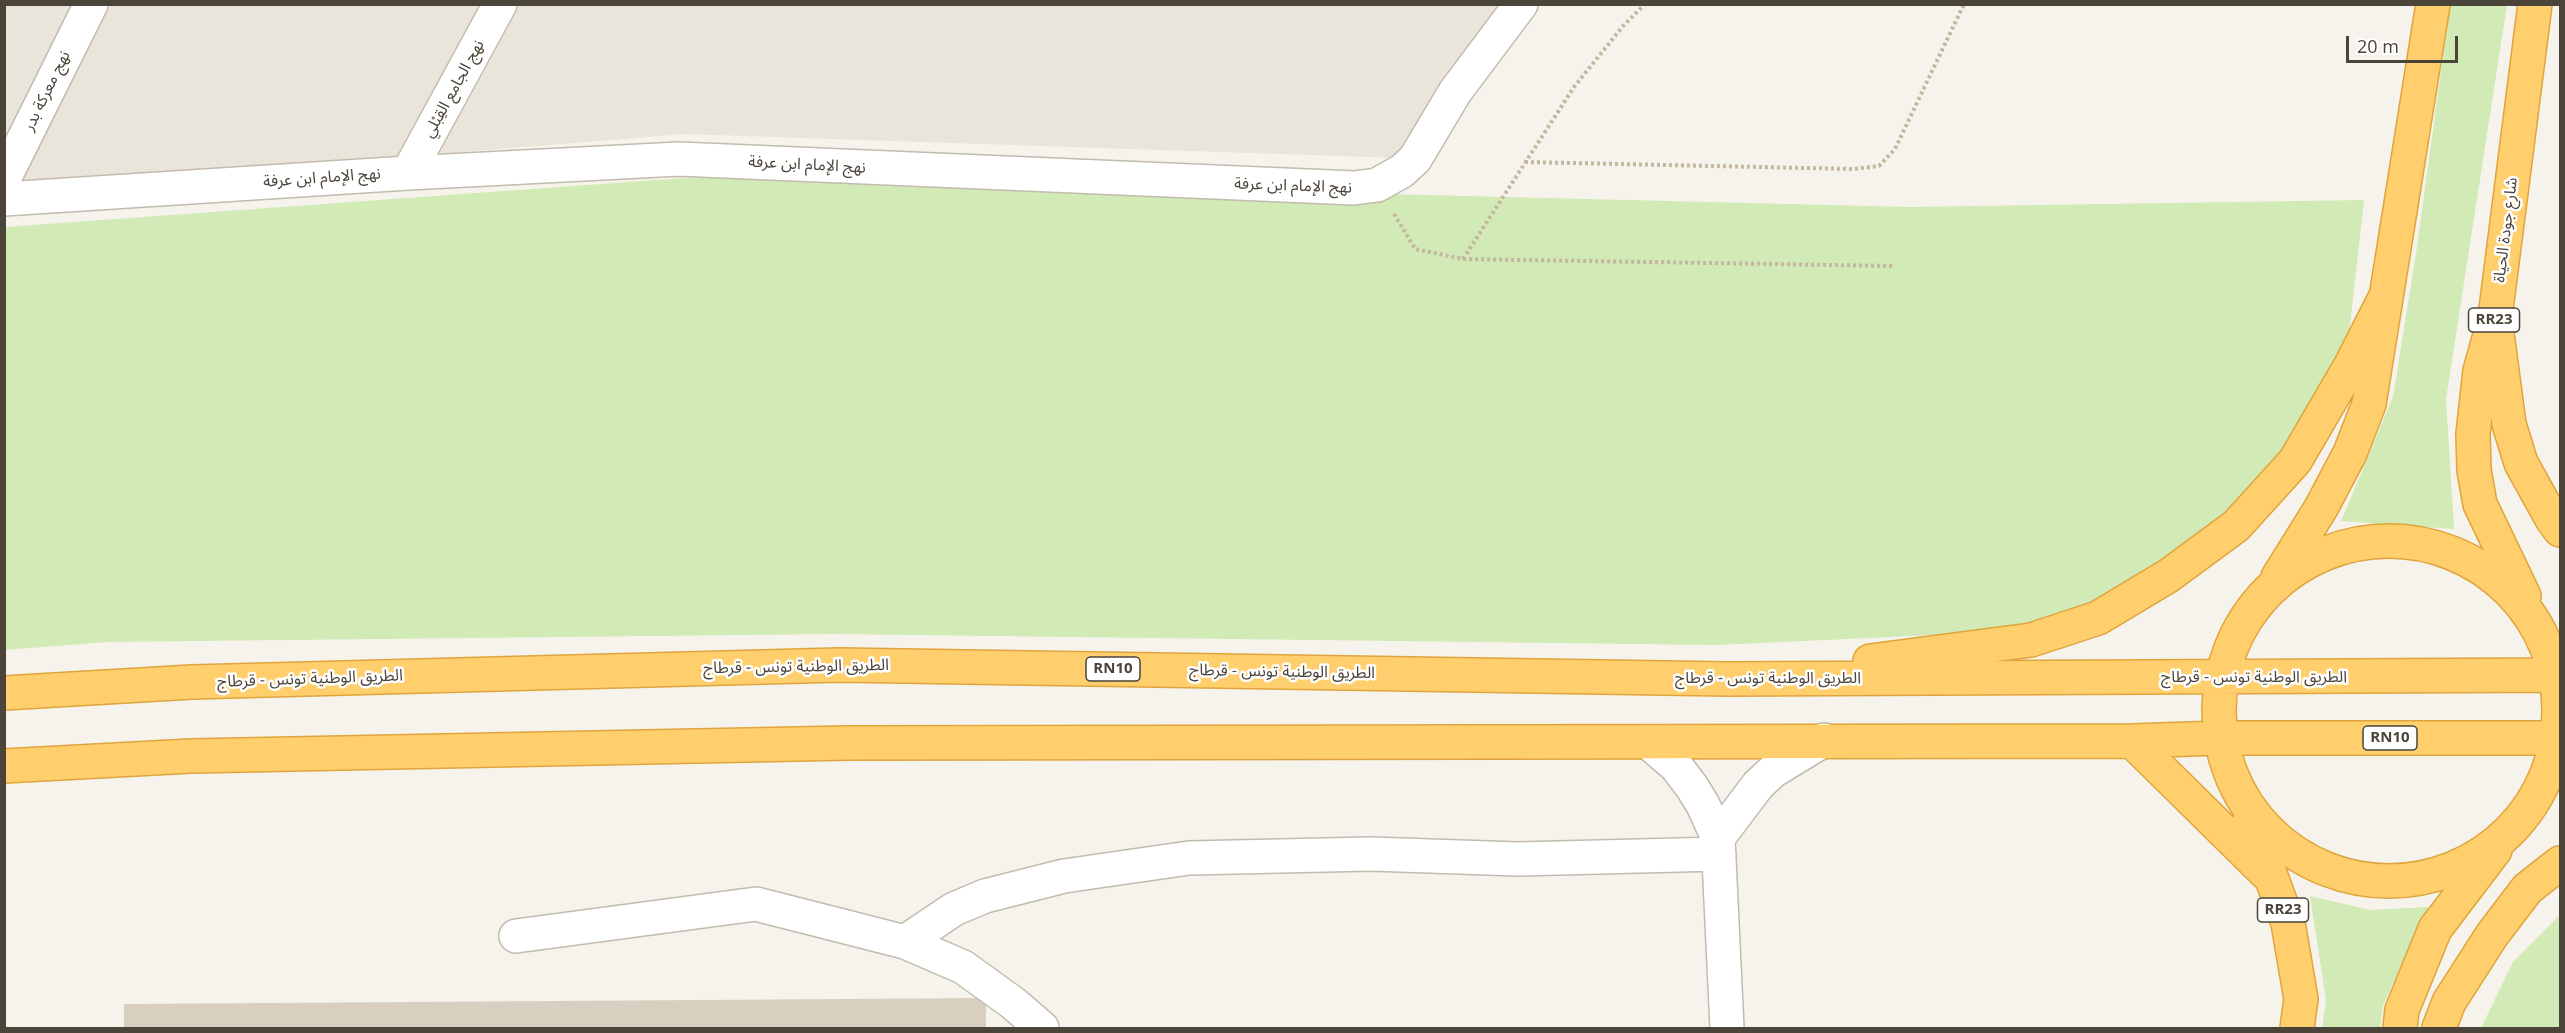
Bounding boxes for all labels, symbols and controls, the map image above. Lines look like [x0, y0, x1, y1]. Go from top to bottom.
scale bar [2349, 24, 2462, 62]
text: 20 m [2357, 34, 2399, 58]
street label: نهج الجامع القِبْلي [419, 37, 489, 141]
street label: نهج معركة بدر [19, 48, 75, 134]
street label: نهج الإمام ابن عرفة [748, 152, 866, 178]
street label: نهج الإمام ابن عرفة [263, 164, 381, 192]
street label: نهج الإمام ابن عرفة [1234, 174, 1352, 198]
street label: شارع جودة الحياة [2490, 176, 2522, 284]
road number: RR23 [2468, 308, 2520, 332]
street label: الطريق الوطنية تونس - قرطاج [703, 656, 889, 678]
road number: RN10 [1086, 657, 1140, 681]
street label: الطريق الوطنية تونس - قرطاج [1189, 661, 1375, 683]
street label: الطريق الوطنية تونس - قرطاج [217, 666, 403, 692]
street label: الطريق الوطنية تونس - قرطاج [2161, 667, 2347, 687]
street label: الطريق الوطنية تونس - قرطاج [1675, 668, 1861, 688]
road number: RN10 [2363, 726, 2417, 750]
road number: RR23 [2258, 898, 2308, 922]

